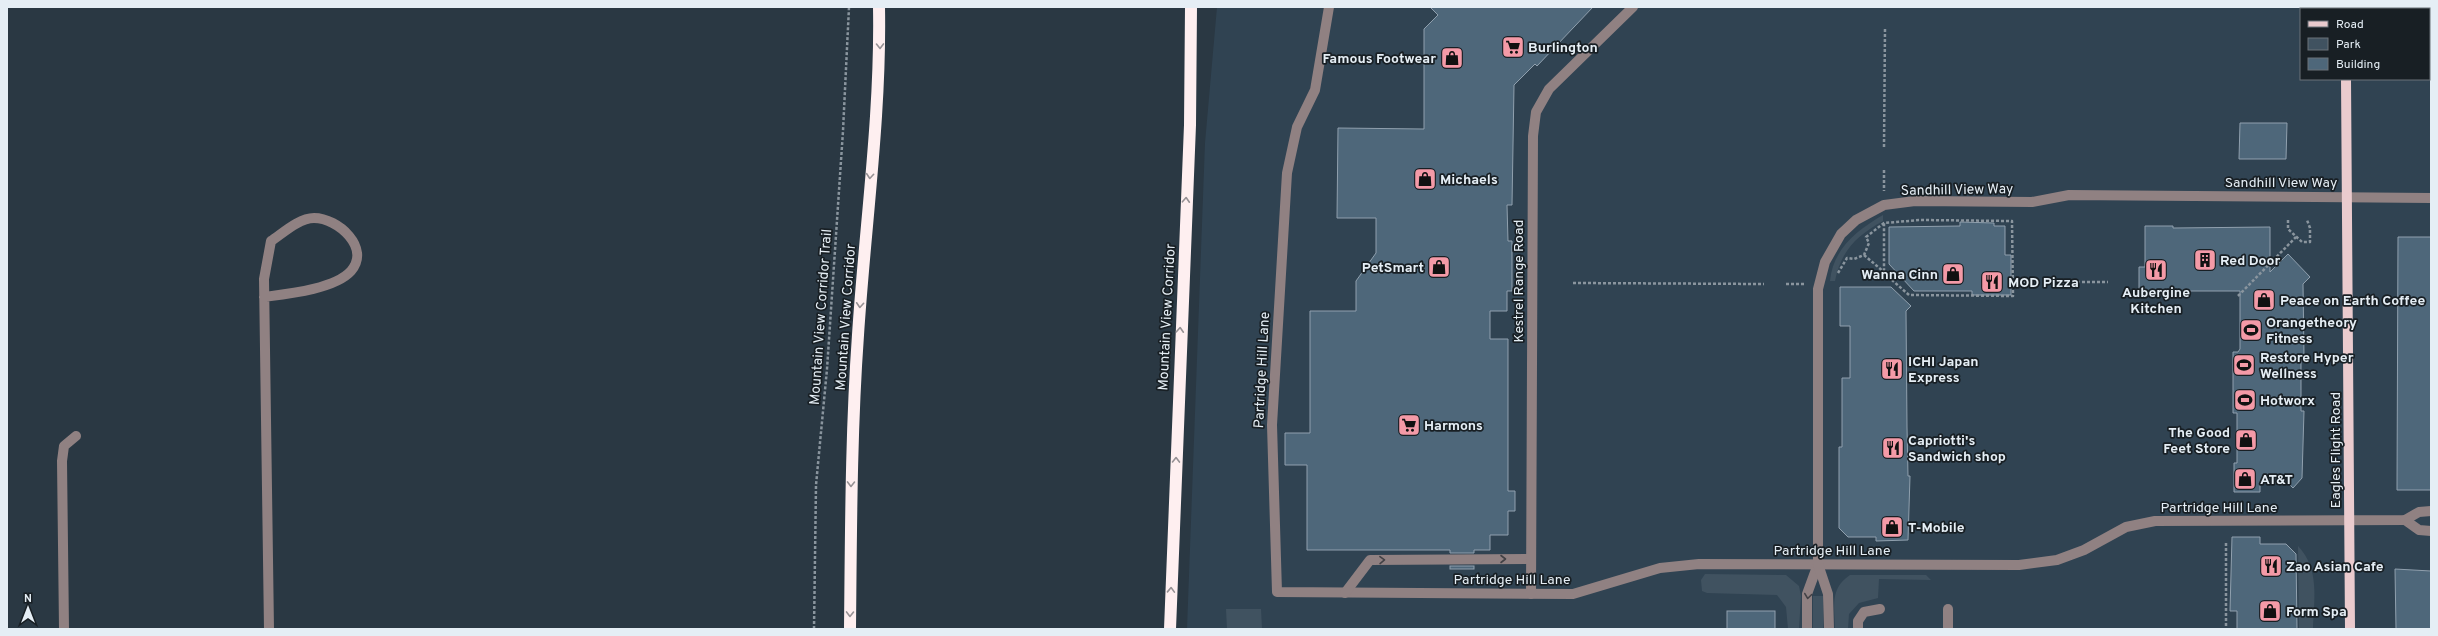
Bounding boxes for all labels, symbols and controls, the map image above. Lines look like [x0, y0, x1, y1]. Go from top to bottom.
legend [2300, 8, 2430, 80]
text: Road [2336, 17, 2364, 33]
supermarket icon: Burlington [1500, 34, 1526, 60]
text: Park [2336, 37, 2361, 53]
place label: Burlington [1528, 40, 1598, 57]
one-way arrow [875, 43, 884, 49]
shop icon: Famous Footwear [1439, 45, 1465, 71]
place label: Famous Footwear [1322, 51, 1436, 68]
text: Building [2336, 57, 2380, 73]
shop icon: Michaels [1412, 166, 1438, 192]
place label: Michaels [1440, 172, 1498, 189]
one-way arrow [865, 173, 874, 179]
street label: Sandhill View Way [2225, 175, 2337, 192]
street label: Sandhill View Way [1901, 181, 2013, 200]
one-way arrow [1182, 197, 1190, 203]
street label: Kestrel Range Road [1511, 220, 1528, 342]
street label: Mountain View Corridor Trail [807, 228, 836, 406]
street label: Mountain View Corridor [833, 243, 860, 391]
street label: Mountain View Corridor [1155, 243, 1180, 391]
building icon: Red Door [2192, 247, 2218, 273]
place label: Red Door [2220, 253, 2280, 270]
shop icon: PetSmart [1426, 254, 1452, 280]
restaurant icon: Aubergine Kitchen [2143, 257, 2169, 283]
place label: PetSmart [1362, 260, 1424, 277]
shop icon: Wanna Cinn [1940, 261, 1966, 287]
place label: Wanna Cinn [1861, 267, 1938, 284]
restaurant icon: MOD Pizza [1979, 269, 2005, 295]
place label: MOD Pizza [2008, 275, 2079, 292]
place label: Aubergine Kitchen [2122, 285, 2190, 318]
shop icon: Peace on Earth Coffee [2251, 287, 2277, 313]
place label: Peace on Earth Coffee [2280, 293, 2425, 310]
one-way arrow [855, 302, 864, 308]
street label: Partridge Hill Lane [1251, 311, 1274, 429]
place label: Orangetheory Fitness [2266, 315, 2357, 348]
sports icon: Orangetheory Fitness [2238, 317, 2264, 343]
one-way arrow [1176, 327, 1185, 333]
place label: Restore Hyper Wellness [2260, 350, 2354, 383]
sports icon: Restore Hyper Wellness [2231, 352, 2257, 378]
place label: ICHI Japan Express [1908, 354, 1979, 387]
restaurant icon: ICHI Japan Express [1879, 356, 1905, 382]
sports icon: Hotworx [2232, 387, 2258, 413]
street label: Eagles Flight Road [2328, 392, 2345, 508]
place label: Hotworx [2260, 393, 2315, 410]
supermarket icon: Harmons [1396, 412, 1422, 438]
place label: Harmons [1424, 418, 1483, 435]
place label: The Good Feet Store [2163, 425, 2230, 458]
shop icon: The Good Feet Store [2233, 427, 2259, 453]
place label: Capriotti's Sandwich shop [1908, 433, 2006, 466]
restaurant icon: Capriotti's Sandwich shop [1880, 435, 1906, 461]
one-way arrow [1171, 457, 1180, 463]
shop icon: AT&T [2232, 466, 2258, 492]
place label: AT&T [2260, 472, 2293, 489]
one-way arrow [847, 481, 855, 487]
street label: Partridge Hill Lane [2161, 500, 2277, 517]
shop icon: T-Mobile [1879, 514, 1905, 540]
place label: T-Mobile [1908, 520, 1965, 537]
street label: Partridge Hill Lane [1774, 543, 1890, 560]
restaurant icon: Zao Asian Cafe [2258, 553, 2284, 579]
one-way arrow [1500, 555, 1506, 563]
one-way arrow [1379, 556, 1385, 564]
place label: Zao Asian Cafe [2286, 559, 2384, 576]
street label: Partridge Hill Lane [1454, 572, 1570, 589]
one-way arrow [1167, 587, 1176, 593]
north arrow [8, 588, 48, 628]
text: N [24, 592, 32, 606]
one-way arrow [1804, 593, 1813, 599]
shop icon: Form Spa [2257, 598, 2283, 624]
place label: Form Spa [2286, 604, 2347, 621]
one-way arrow [846, 611, 854, 617]

